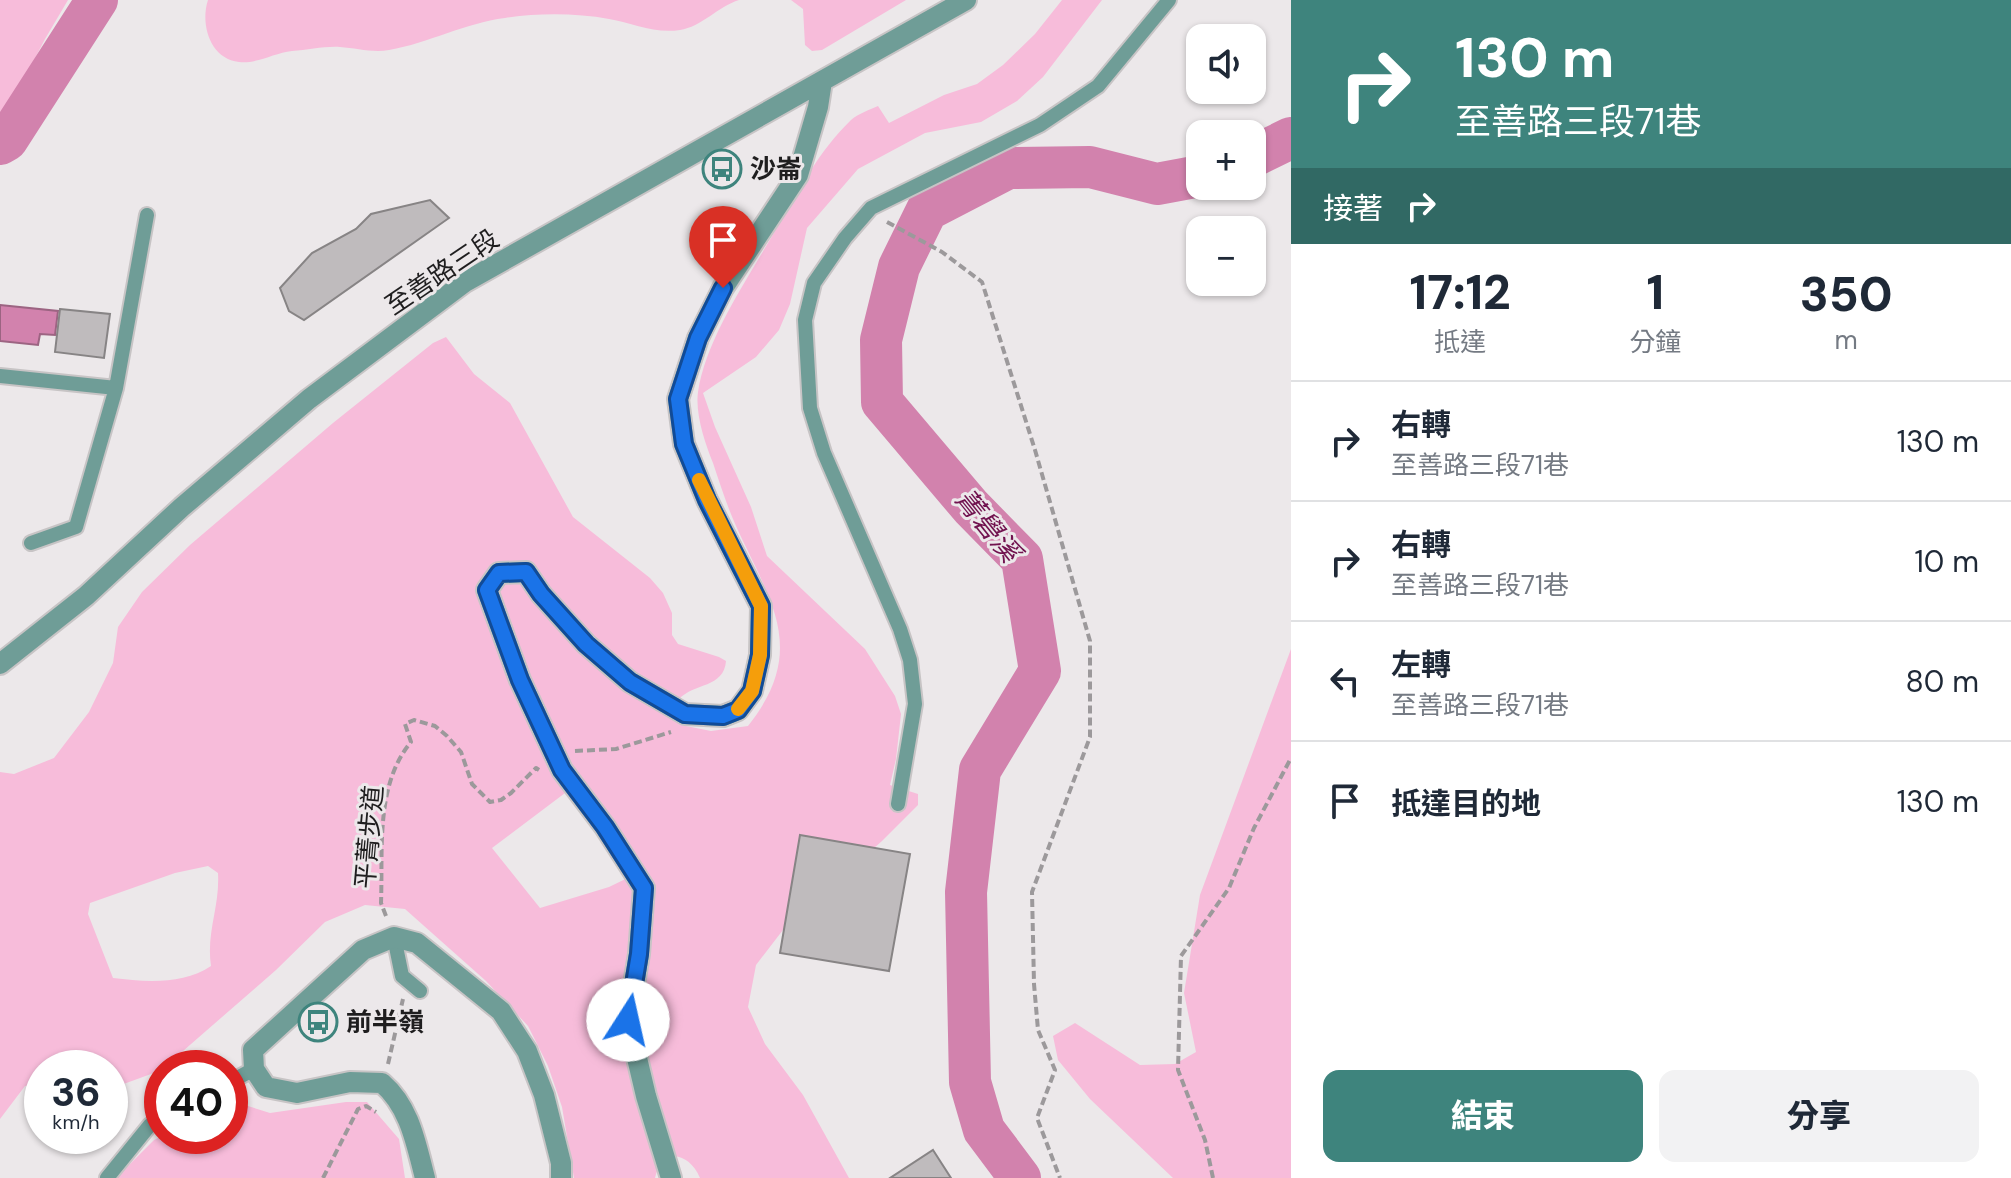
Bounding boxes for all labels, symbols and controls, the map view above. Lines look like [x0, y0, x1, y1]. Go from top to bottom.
text: 130 m [1455, 21, 1614, 94]
map controls [1186, 24, 1266, 296]
button: sound [1186, 24, 1266, 104]
icon: right [1323, 32, 1427, 136]
text: 至善路三段71巷 [1455, 98, 1702, 145]
button: + [1186, 120, 1266, 200]
bus stop icon: 沙崙 [701, 148, 743, 190]
place label: 沙崙 [750, 152, 802, 186]
icon: right [1399, 184, 1443, 228]
text: 接著 [1323, 189, 1383, 228]
pin [689, 206, 757, 288]
button: − [1186, 216, 1266, 296]
icon: arrive [701, 218, 745, 262]
street label: 至善路三段 [379, 222, 505, 322]
text: 17:12 [1409, 261, 1511, 324]
text: 1 [1646, 261, 1664, 324]
text: 350 [1800, 263, 1893, 326]
text: m [1835, 323, 1858, 357]
text: 抵達 [1434, 325, 1486, 359]
text: 分鐘 [1629, 325, 1681, 359]
text: 右轉 [1391, 405, 1451, 444]
icon: right [1323, 419, 1367, 463]
text: 130 m [1897, 422, 1979, 461]
text: 至善路三段71巷 [1391, 448, 1569, 482]
water label: 菁礐溪 [947, 481, 1031, 573]
text: 右轉 [1391, 525, 1451, 564]
icon: right [1323, 539, 1367, 583]
text: 10 m [1914, 542, 1979, 581]
text: 至善路三段71巷 [1391, 568, 1569, 602]
text: 左轉 [1391, 645, 1451, 684]
icon: left [1323, 659, 1367, 703]
text: 80 m [1906, 662, 1979, 701]
text: 至善路三段71巷 [1391, 688, 1569, 722]
icon: arrive [1323, 779, 1367, 823]
text: 130 m [1897, 782, 1979, 821]
street label: 平菁步道 [348, 784, 390, 890]
text: 抵達目的地 [1391, 784, 1541, 823]
position arrow [586, 978, 670, 1062]
bus stop icon: 前半嶺 [297, 1001, 339, 1043]
place label: 前半嶺 [346, 1005, 424, 1039]
speed limit sign: 40 [144, 1050, 248, 1154]
text: 36 [51, 1066, 101, 1118]
button: 結束 [1323, 1070, 1643, 1162]
button: 分享 [1659, 1070, 1979, 1162]
text: km/h [52, 1109, 100, 1135]

